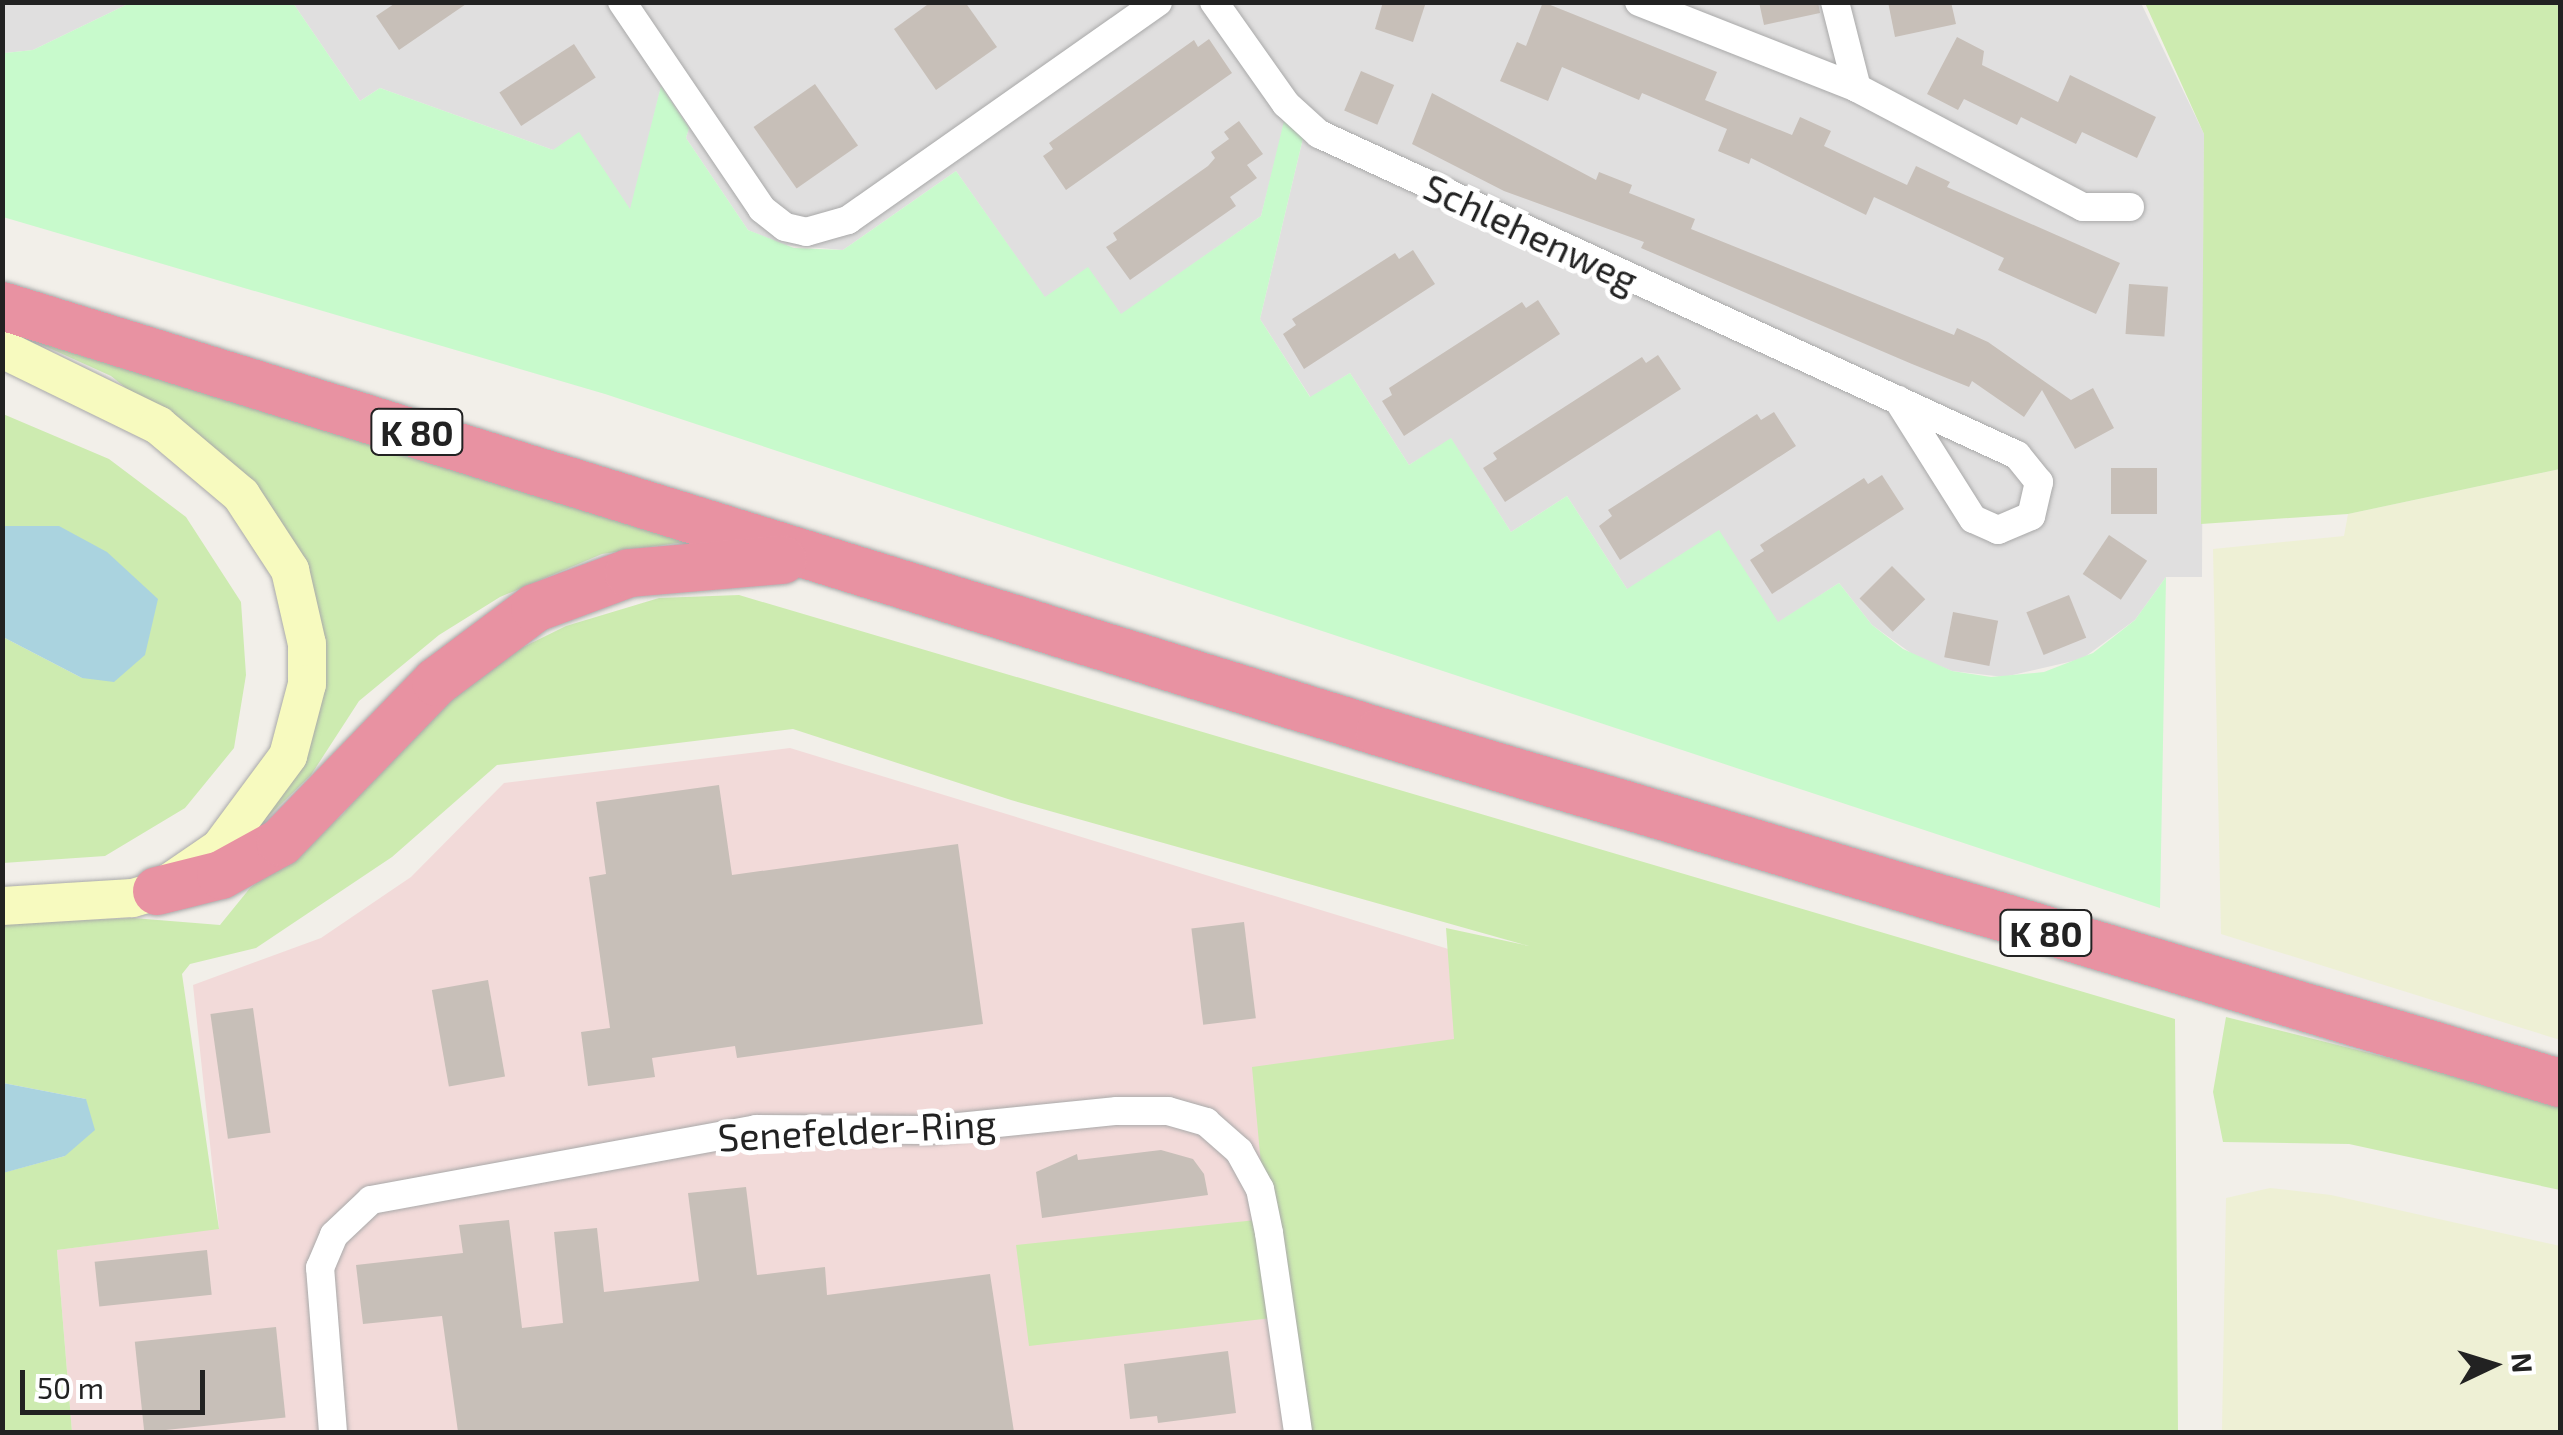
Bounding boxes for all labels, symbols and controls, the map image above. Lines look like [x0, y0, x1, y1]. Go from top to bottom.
street label: Schlehenweg [1417, 164, 1645, 302]
road number: K 80 [370, 402, 464, 462]
road number: K 80 [1998, 903, 2094, 963]
street label: Senefelder-Ring [717, 1100, 997, 1160]
north arrow [2443, 1315, 2543, 1415]
scale bar [25, 1350, 210, 1412]
text: N [2505, 1352, 2541, 1374]
text: 50 m [37, 1369, 104, 1405]

